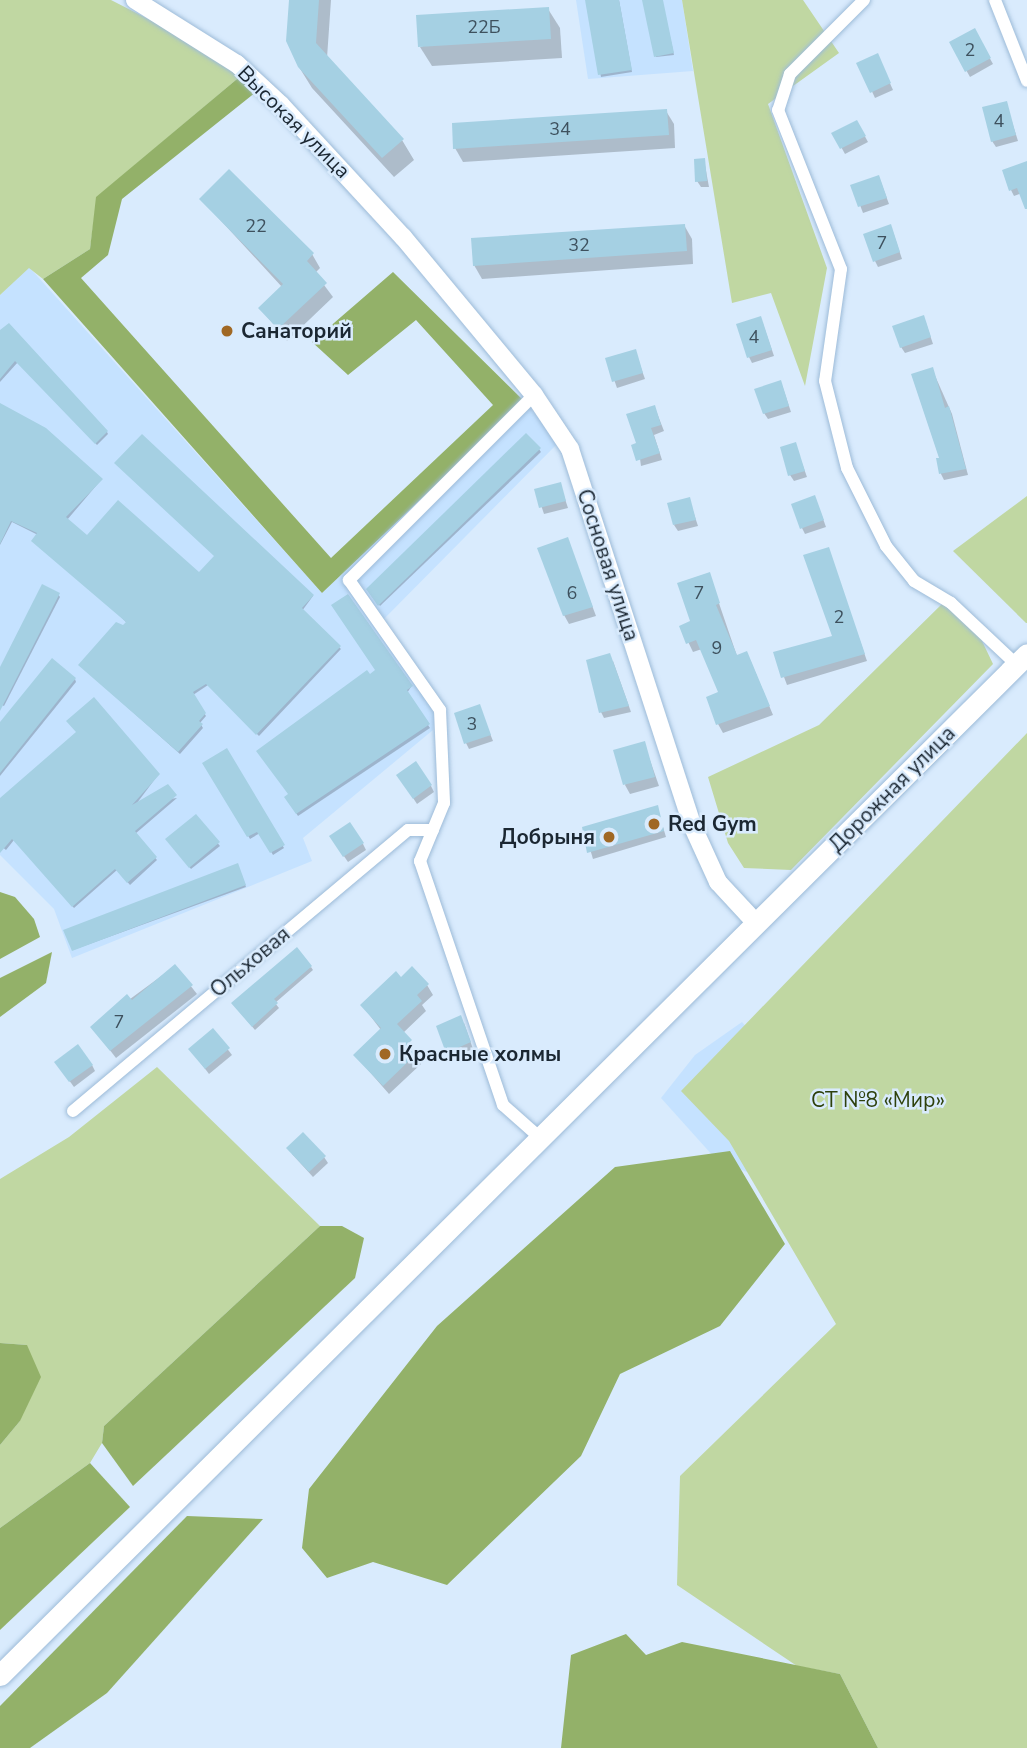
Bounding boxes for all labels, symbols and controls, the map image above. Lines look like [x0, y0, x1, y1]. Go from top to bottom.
house number: 22Б [467, 16, 501, 38]
house number: 2 [965, 39, 975, 61]
street label: Высокая улица [232, 60, 356, 184]
house number: 4 [994, 110, 1004, 132]
house number: 34 [549, 118, 571, 140]
house number: 22 [245, 215, 267, 237]
house number: 7 [877, 232, 887, 254]
house number: 32 [568, 234, 590, 256]
place label: Санаторий [241, 318, 352, 344]
marker: Санаторий [219, 323, 235, 339]
house number: 4 [749, 326, 759, 348]
street label: Сосновая улица [572, 486, 644, 644]
house number: 6 [567, 582, 577, 604]
house number: 7 [694, 582, 704, 604]
house number: 2 [834, 606, 844, 628]
house number: 9 [712, 637, 722, 659]
house number: 3 [467, 713, 477, 735]
street label: Дорожная улица [824, 721, 960, 857]
place label: Red Gym [668, 811, 757, 837]
marker: Red Gym [646, 816, 662, 832]
place label: Добрыня [500, 824, 595, 850]
marker: Добрыня [601, 829, 617, 845]
street label: Ольховая [205, 921, 295, 1003]
house number: 7 [114, 1011, 124, 1033]
place label: Красные холмы [399, 1041, 561, 1067]
marker: Красные холмы [377, 1046, 393, 1062]
park label: СТ №8 «Мир» [811, 1087, 945, 1113]

